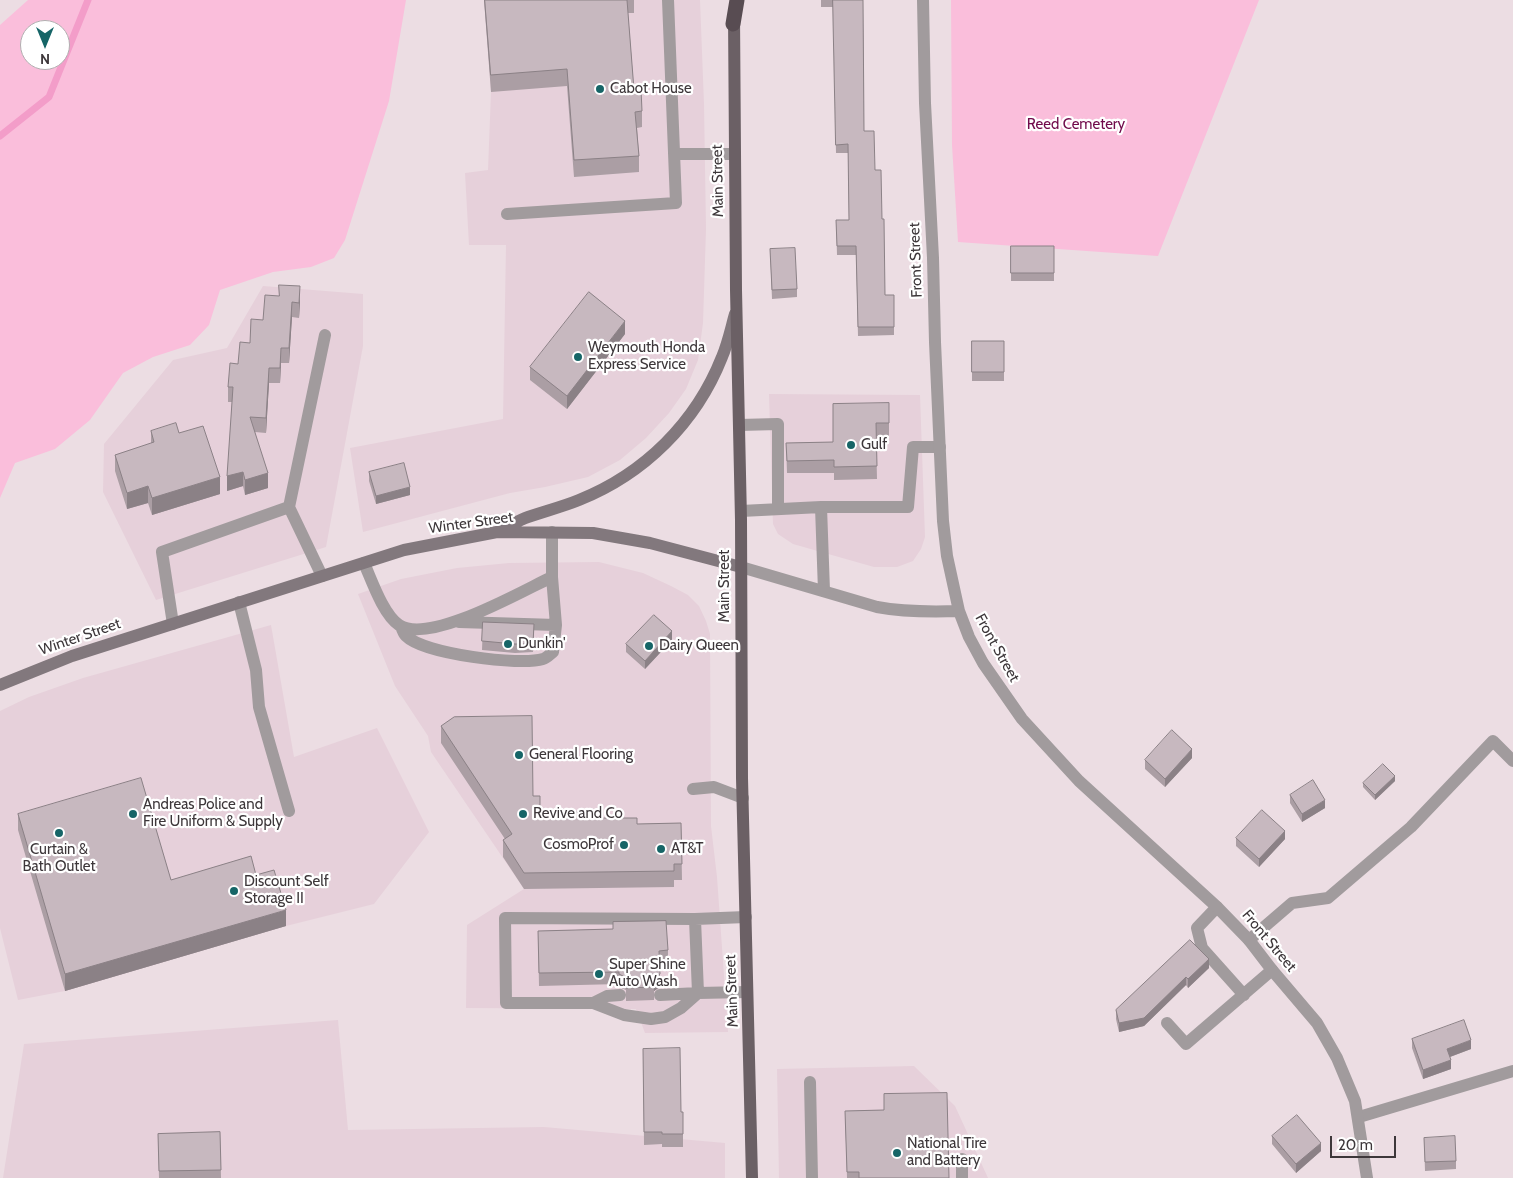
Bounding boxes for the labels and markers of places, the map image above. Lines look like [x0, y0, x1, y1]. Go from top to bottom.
place label: Cabot House [610, 80, 692, 98]
marker: Cabot House [594, 83, 606, 95]
place label: Weymouth Honda Express Service [588, 339, 705, 374]
marker: Weymouth Honda Express Service [572, 351, 584, 363]
place label: Gulf [861, 436, 887, 454]
marker: Gulf [845, 439, 857, 451]
place label: Dunkin' [518, 635, 566, 653]
place label: Dairy Queen [659, 637, 739, 655]
marker: Dunkin' [502, 638, 514, 650]
marker: Dairy Queen [643, 640, 655, 652]
place label: General Flooring [529, 746, 633, 764]
marker: General Flooring [513, 749, 525, 761]
place label: Andreas Police and Fire Uniform & Supply [143, 796, 283, 831]
place label: Revive and Co [533, 805, 623, 823]
marker: Andreas Police and Fire Uniform & Supply [127, 808, 139, 820]
marker: Revive and Co [517, 808, 529, 820]
marker: Curtain & Bath Outlet [53, 827, 65, 839]
place label: CosmoProf [543, 836, 614, 854]
marker: CosmoProf [618, 839, 630, 851]
place label: AT&T [671, 840, 704, 858]
place label: Curtain & Bath Outlet [22, 841, 96, 876]
marker: AT&T [655, 843, 667, 855]
place label: Discount Self Storage II [244, 873, 329, 908]
marker: Discount Self Storage II [228, 885, 240, 897]
place label: Super Shine Auto Wash [609, 956, 686, 991]
marker: Super Shine Auto Wash [593, 968, 605, 980]
place label: National Tire and Battery [907, 1135, 987, 1170]
marker: National Tire and Battery [891, 1147, 903, 1159]

